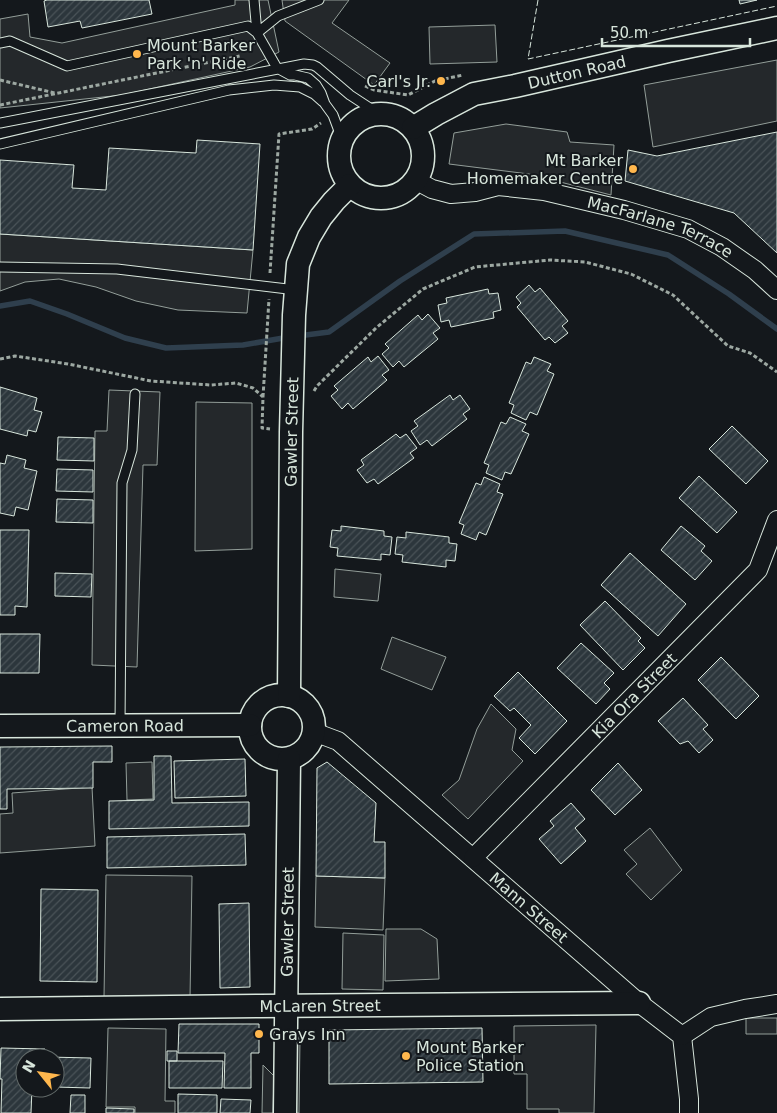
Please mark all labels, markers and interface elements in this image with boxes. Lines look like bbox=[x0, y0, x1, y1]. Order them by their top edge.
scale bar bbox=[602, 15, 750, 47]
text: 50 m bbox=[610, 24, 648, 42]
place label: Mount Barker Park 'n' Ride bbox=[147, 36, 255, 73]
marker: Mount Barker Park 'n' Ride bbox=[131, 48, 143, 60]
street label: Dutton Road bbox=[526, 51, 628, 92]
place label: Carl's Jr. bbox=[366, 72, 431, 91]
marker: Carl's Jr. bbox=[435, 75, 447, 87]
place label: Mt Barker Homemaker Centre bbox=[467, 151, 623, 188]
marker: Mt Barker Homemaker Centre bbox=[627, 163, 639, 175]
street label: MacFarlane Terrace bbox=[586, 192, 737, 261]
street label: Gawler Street bbox=[281, 377, 302, 487]
street label: Kia Ora Street bbox=[588, 649, 680, 742]
street label: Cameron Road bbox=[66, 716, 184, 735]
street label: Gawler Street bbox=[277, 867, 297, 977]
street label: Mann Street bbox=[486, 868, 572, 947]
street label: McLaren Street bbox=[259, 996, 381, 1016]
place label: Grays Inn bbox=[269, 1025, 346, 1044]
marker: Grays Inn bbox=[253, 1028, 265, 1040]
place label: Mount Barker Police Station bbox=[416, 1038, 524, 1075]
north arrow bbox=[15, 1048, 65, 1098]
marker: Mount Barker Police Station bbox=[400, 1050, 412, 1062]
text: N bbox=[19, 1057, 39, 1076]

